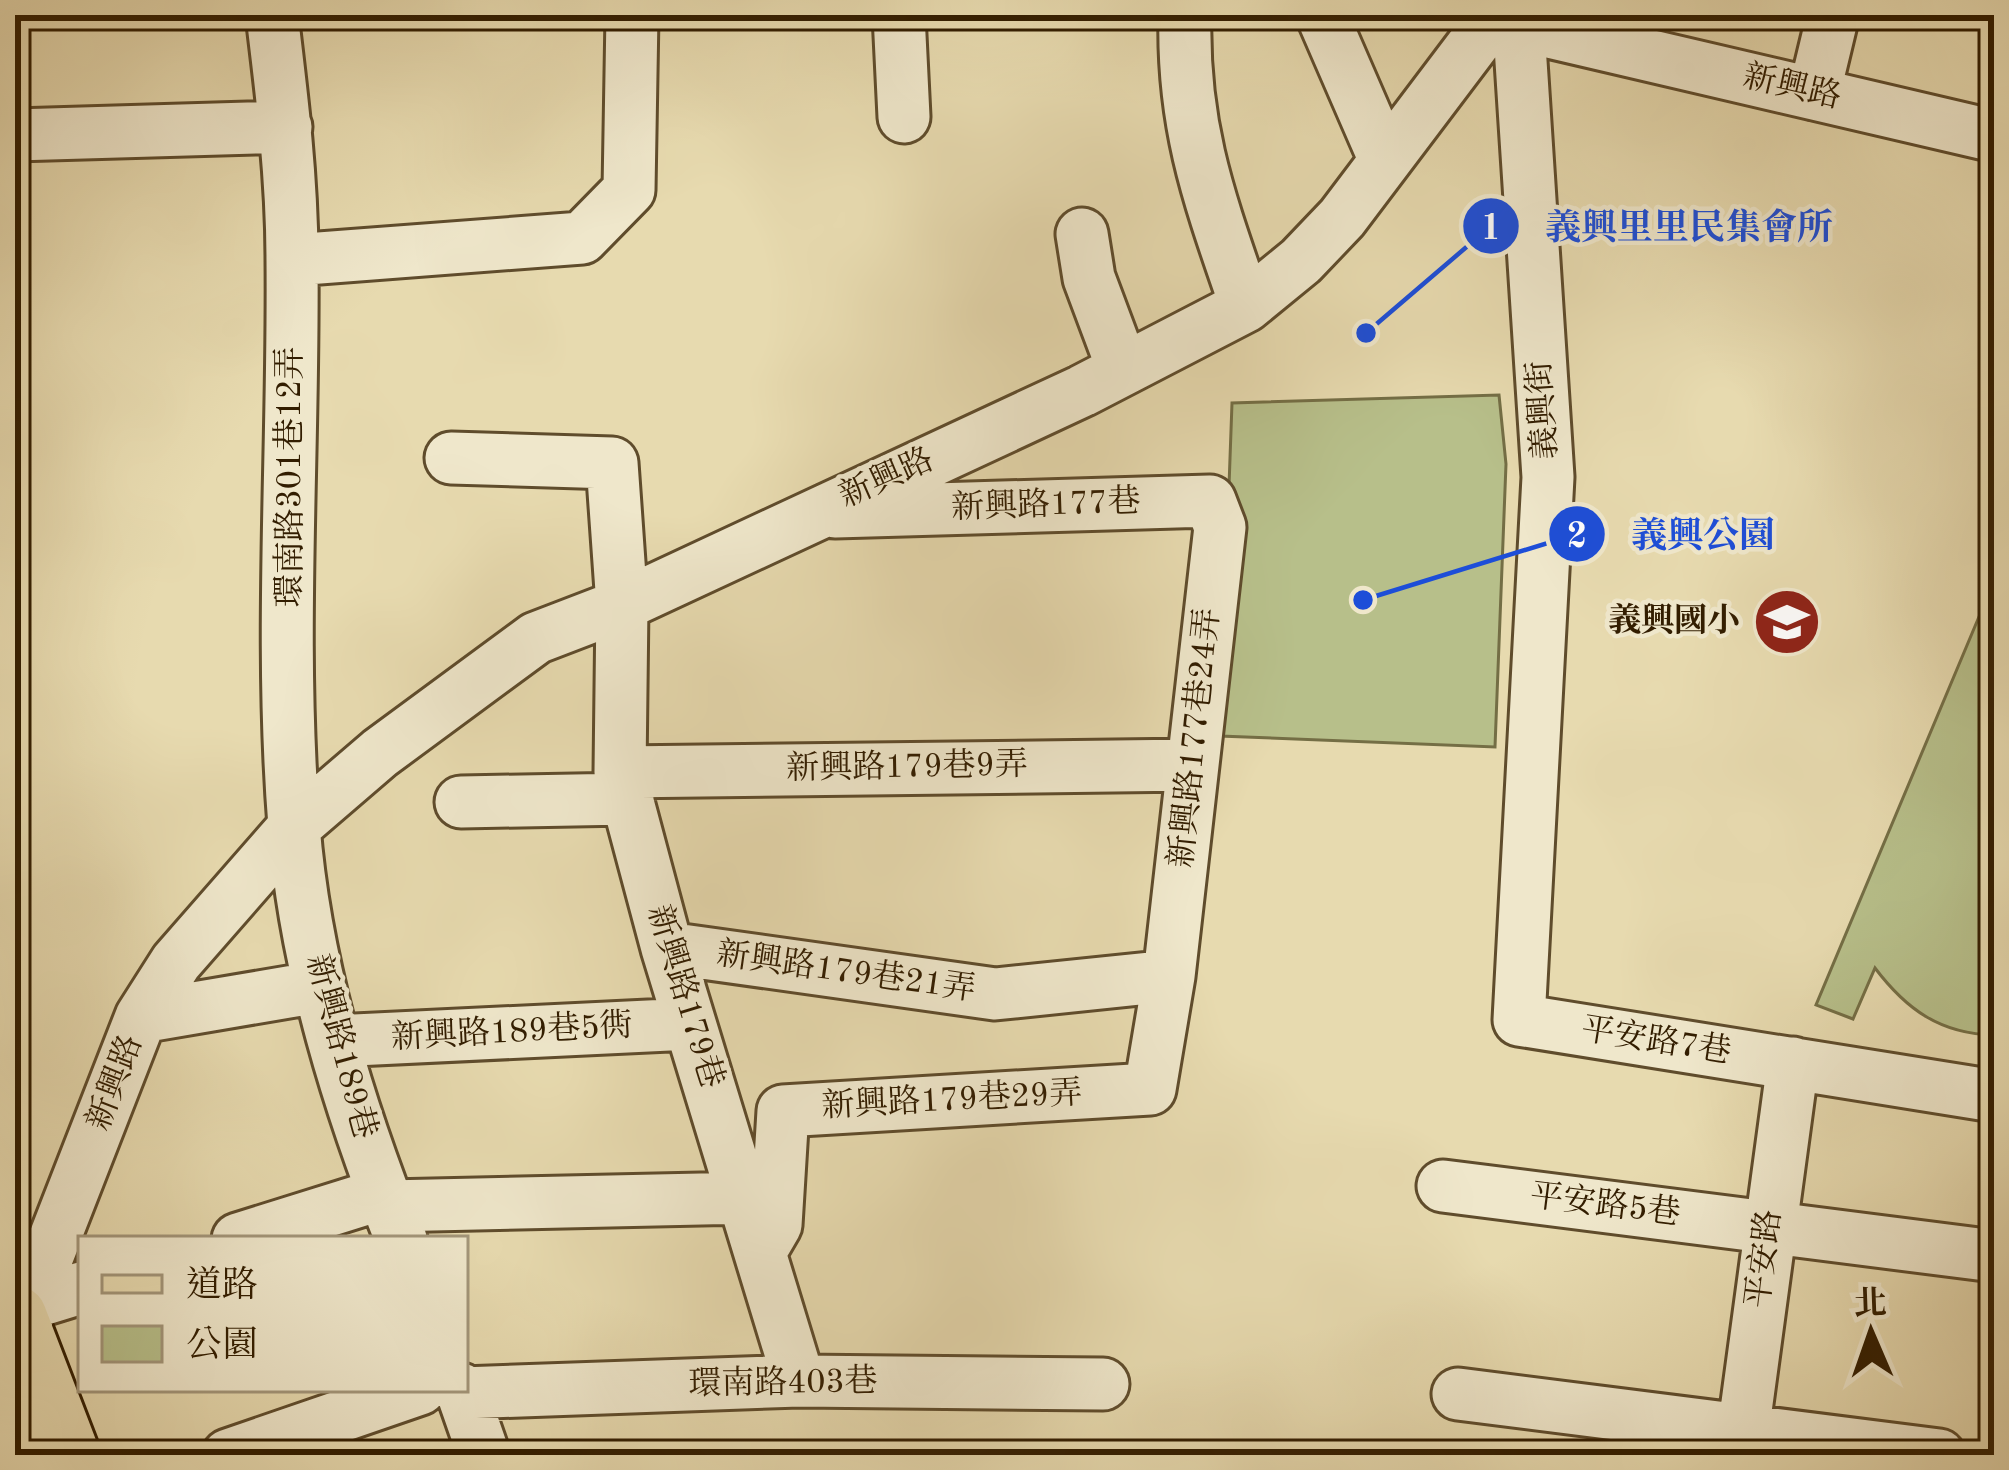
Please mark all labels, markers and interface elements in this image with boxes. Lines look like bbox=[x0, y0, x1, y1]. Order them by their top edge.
street label: 新興路 bbox=[1740, 58, 1845, 115]
callout: 義興里里民集會所 bbox=[1461, 190, 1857, 262]
text: 義興里里民集會所 bbox=[1545, 208, 1833, 248]
text: 1 bbox=[1481, 212, 1501, 248]
street label: 環南路301巷12弄 bbox=[272, 347, 308, 607]
street label: 義興街 bbox=[1521, 359, 1564, 461]
street label: 新興路 bbox=[834, 441, 939, 514]
street label: 新興路177巷 bbox=[951, 483, 1141, 526]
callout: 義興公園 bbox=[1547, 498, 1799, 570]
text: 義興公園 bbox=[1631, 516, 1775, 556]
text: 2 bbox=[1567, 520, 1587, 556]
school or university icon: 義興國小 bbox=[1752, 587, 1822, 657]
place label: 義興國小 bbox=[1608, 602, 1740, 639]
street label: 新興路177巷24弄 bbox=[1163, 606, 1226, 869]
street label: 新興路179巷9弄 bbox=[786, 746, 1028, 787]
street label: 新興路179巷 bbox=[641, 901, 730, 1092]
street label: 新興路179巷21弄 bbox=[715, 936, 978, 1007]
street label: 新興路189巷 bbox=[300, 950, 383, 1143]
street label: 新興路189巷5衖 bbox=[390, 1007, 633, 1056]
street label: 平安路7巷 bbox=[1579, 1011, 1734, 1070]
street label: 新興路 bbox=[80, 1030, 149, 1135]
street label: 新興路179巷29弄 bbox=[821, 1075, 1083, 1124]
street label: 平安路5巷 bbox=[1528, 1177, 1682, 1232]
street label: 平安路 bbox=[1740, 1207, 1787, 1310]
legend bbox=[78, 1236, 468, 1392]
text: 道路 bbox=[186, 1265, 258, 1305]
north arrow bbox=[1811, 1272, 1931, 1392]
text: 北 bbox=[1853, 1285, 1887, 1323]
text: 公園 bbox=[186, 1325, 258, 1365]
street label: 環南路403巷 bbox=[688, 1363, 878, 1402]

